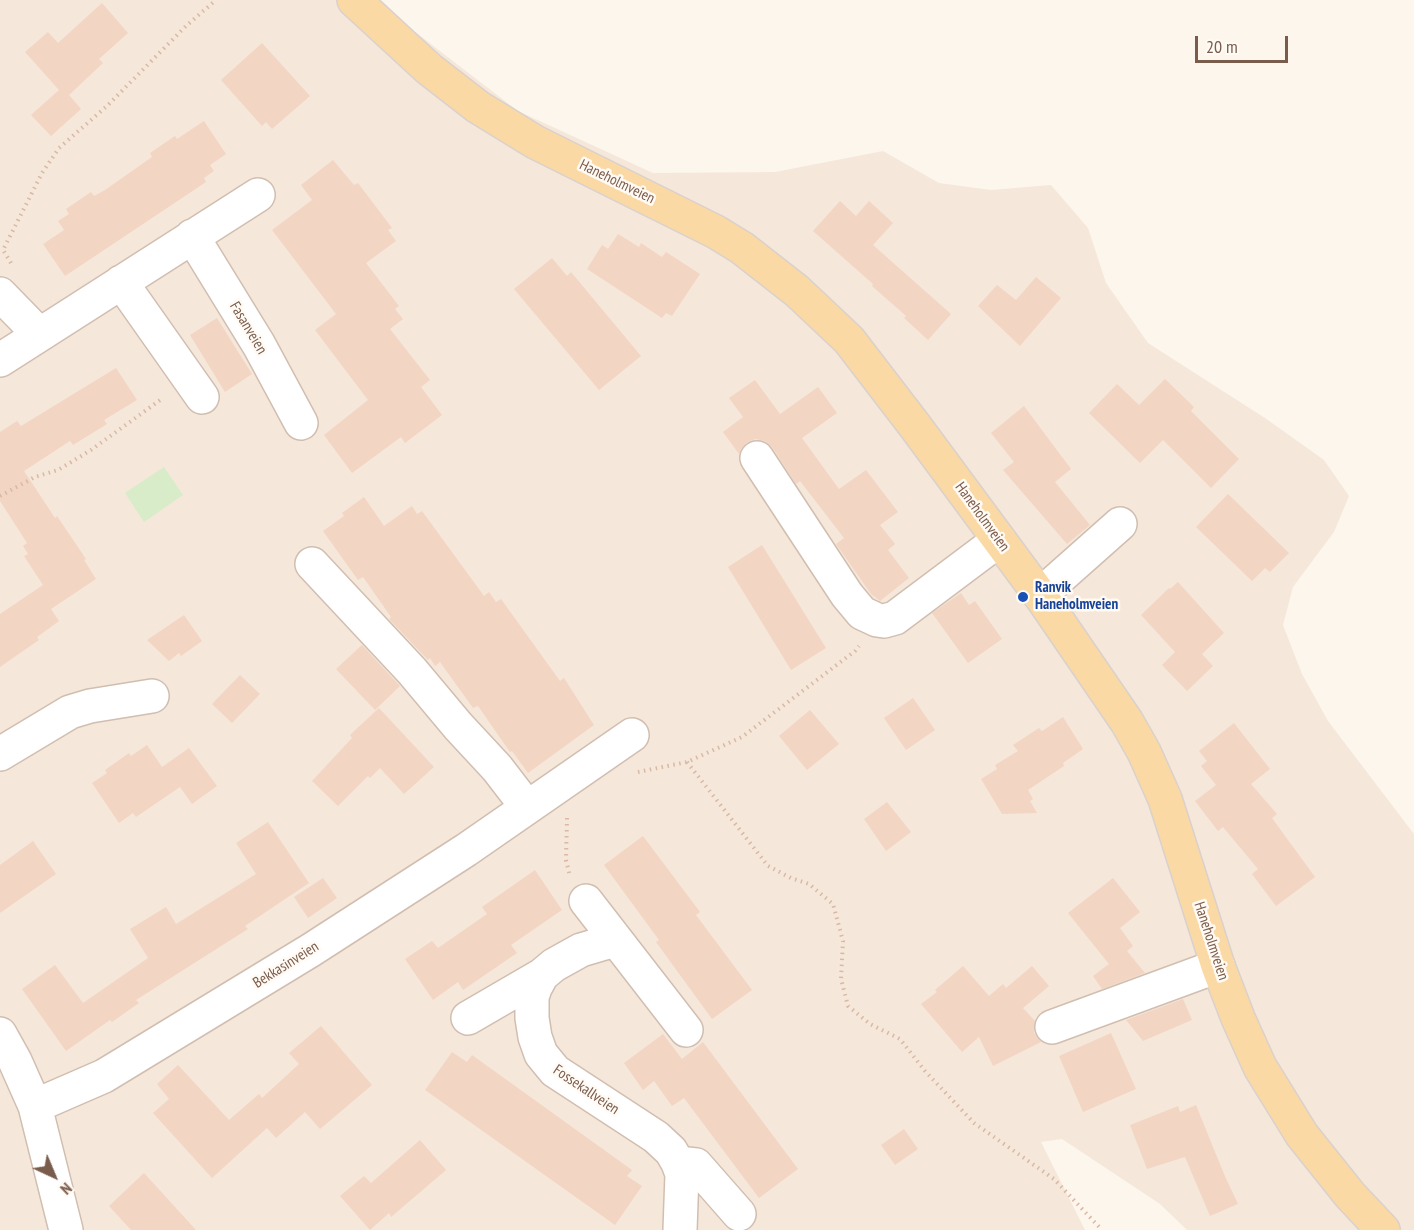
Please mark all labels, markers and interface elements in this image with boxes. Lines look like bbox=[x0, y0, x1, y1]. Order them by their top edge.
scale bar bbox=[1198, 24, 1291, 62]
text: 20 m bbox=[1206, 35, 1238, 58]
street label: Haneholmveien bbox=[577, 156, 657, 208]
street label: Fasanveien bbox=[225, 299, 271, 357]
street label: Haneholmveien bbox=[951, 479, 1013, 555]
place label: Ranvik Haneholmveien bbox=[1035, 579, 1118, 614]
marker: Ranvik Haneholmveien bbox=[1016, 590, 1030, 604]
street label: Haneholmveien bbox=[1190, 900, 1232, 982]
street label: Bekkasinveien bbox=[250, 938, 322, 992]
street label: Fossekallveien bbox=[550, 1061, 622, 1119]
north arrow bbox=[24, 1146, 84, 1206]
text: N bbox=[56, 1179, 77, 1199]

